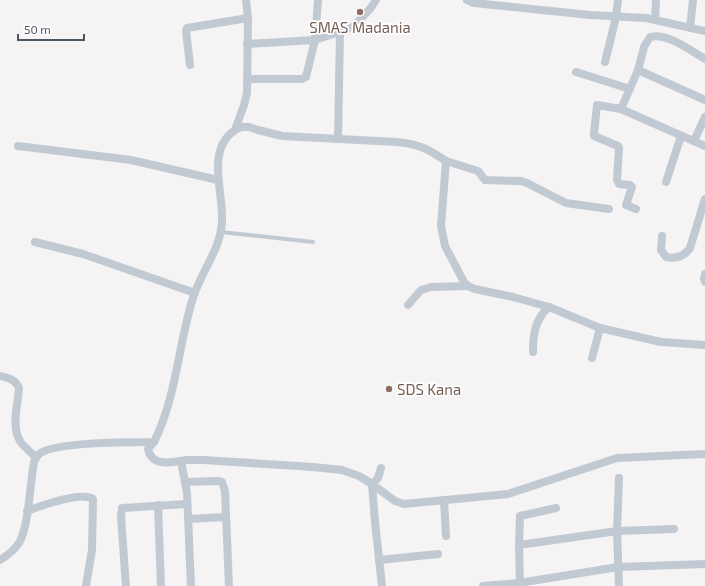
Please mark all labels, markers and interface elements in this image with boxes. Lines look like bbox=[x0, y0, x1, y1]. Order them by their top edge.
marker: SMAS Madania bbox=[355, 7, 365, 17]
scale bar bbox=[18, 16, 84, 42]
place label: SMAS Madania bbox=[309, 18, 411, 36]
text: 50 m bbox=[24, 22, 51, 36]
place label: SDS Kana bbox=[397, 380, 461, 398]
marker: SDS Kana bbox=[384, 384, 394, 394]

